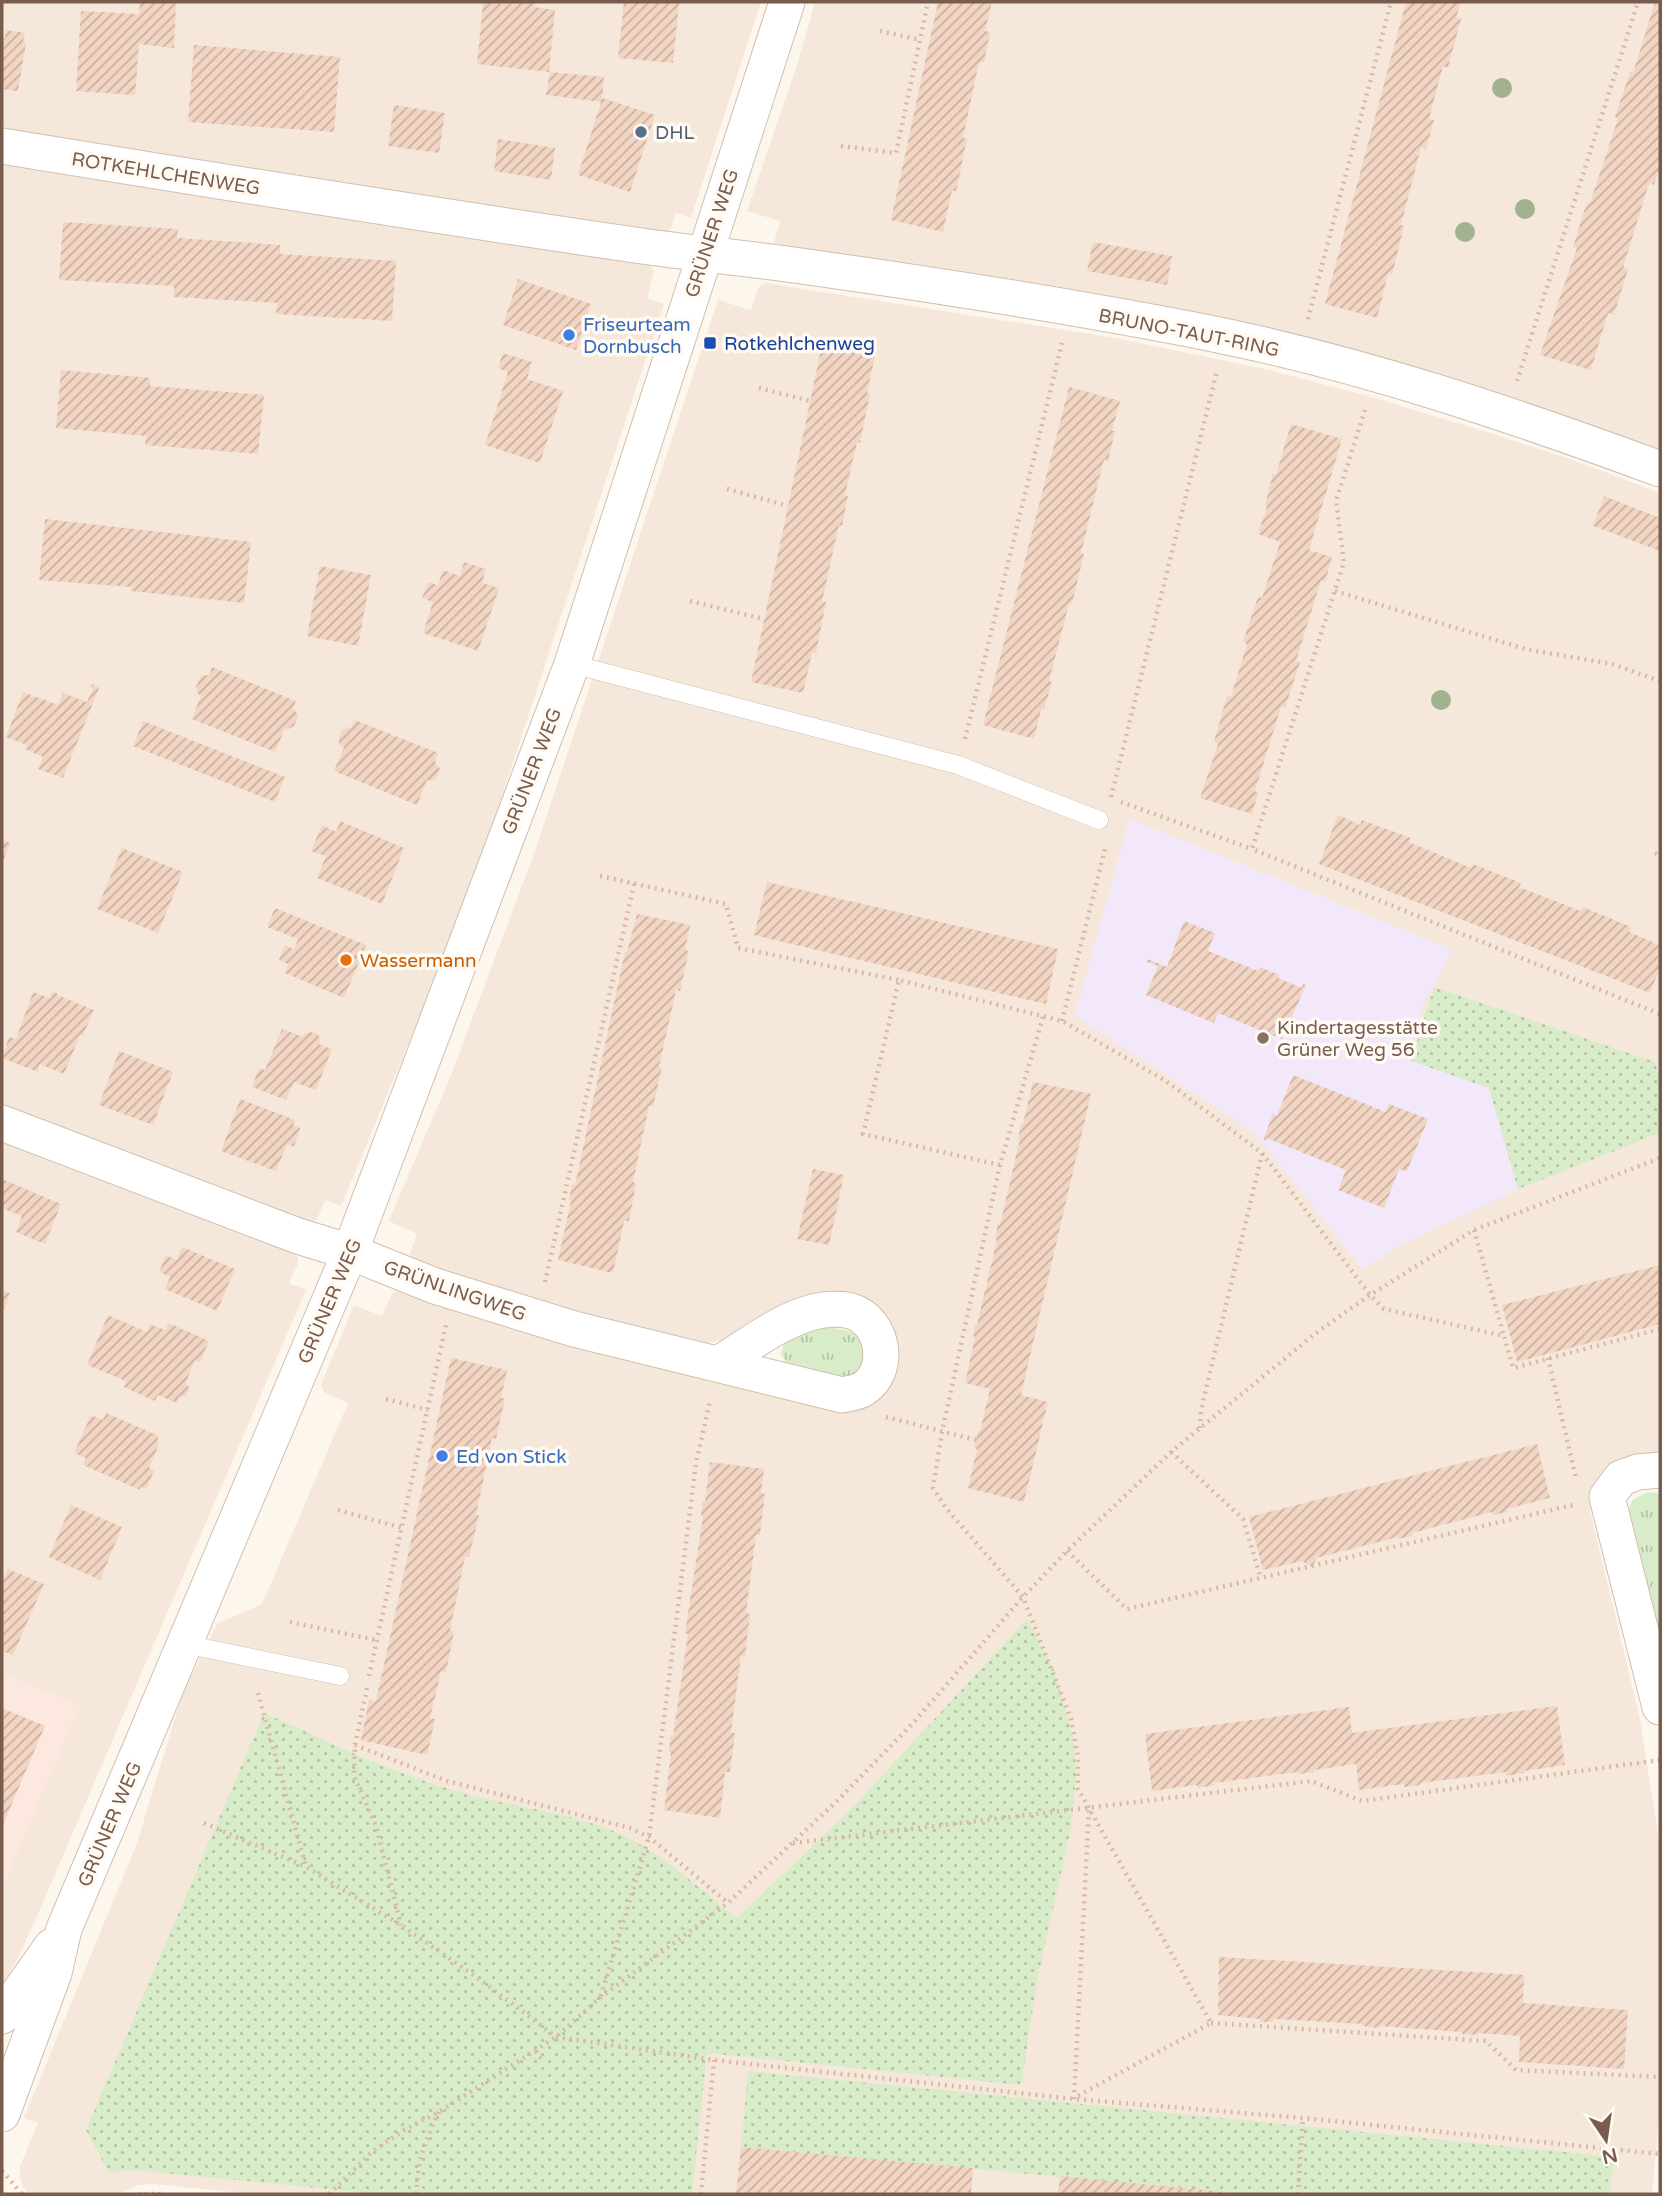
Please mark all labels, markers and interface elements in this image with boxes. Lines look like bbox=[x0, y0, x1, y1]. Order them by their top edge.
place label: DHL bbox=[655, 122, 695, 144]
marker: DHL bbox=[633, 124, 649, 140]
street label: ROTKEHLCHENWEG bbox=[70, 148, 262, 200]
street label: GRÜNER WEG bbox=[681, 166, 743, 300]
street label: BRUNO-TAUT-RING bbox=[1097, 305, 1281, 361]
place label: Friseurteam Dornbusch bbox=[583, 314, 691, 358]
marker: Friseurteam Dornbusch bbox=[561, 327, 577, 343]
place label: Rotkehlchenweg bbox=[724, 333, 875, 355]
marker: Rotkehlchenweg bbox=[702, 335, 718, 351]
street label: GRÜNER WEG bbox=[498, 705, 566, 838]
place label: Wassermann bbox=[360, 950, 477, 972]
marker: Wassermann bbox=[338, 952, 354, 968]
place label: Kindertagesstätte Grüner Weg 56 bbox=[1277, 1017, 1438, 1061]
marker: Kindertagesstätte Grüner Weg 56 bbox=[1255, 1030, 1271, 1046]
street label: GRÜNER WEG bbox=[294, 1236, 366, 1367]
street label: GRÜNLINGWEG bbox=[381, 1256, 529, 1326]
place label: Ed von Stick bbox=[456, 1446, 567, 1468]
marker: Ed von Stick bbox=[434, 1448, 450, 1464]
street label: GRÜNER WEG bbox=[74, 1759, 146, 1890]
north arrow bbox=[1571, 2105, 1641, 2175]
text: N bbox=[1600, 2143, 1620, 2168]

